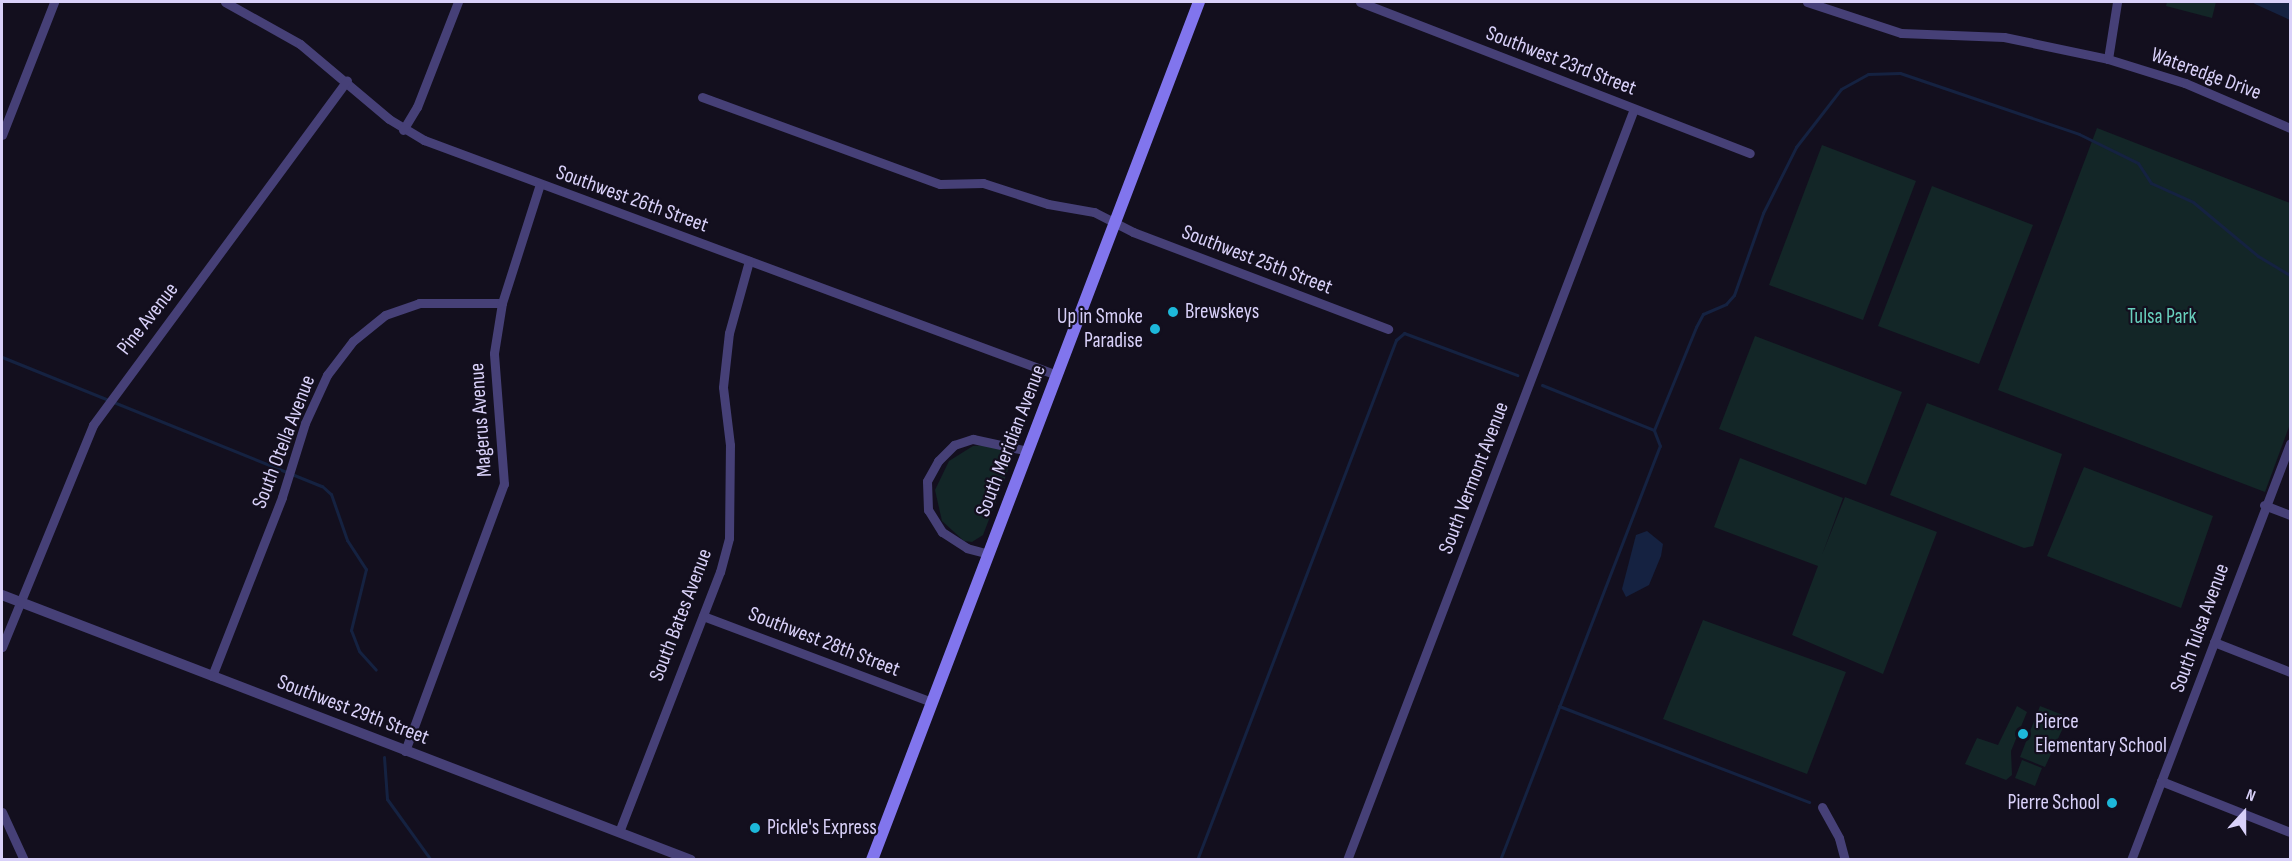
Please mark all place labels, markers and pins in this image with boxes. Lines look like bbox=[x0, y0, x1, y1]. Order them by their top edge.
place label: Brewskeys bbox=[1185, 299, 1259, 325]
place label: Up in Smoke Paradise bbox=[1057, 304, 1143, 354]
marker: Brewskeys bbox=[1166, 305, 1180, 319]
marker: Up in Smoke Paradise bbox=[1148, 322, 1162, 336]
place label: Pierce Elementary School bbox=[2035, 709, 2167, 759]
marker: Pierce Elementary School bbox=[2016, 727, 2030, 741]
place label: Pierre School bbox=[2008, 790, 2100, 816]
marker: Pierre School bbox=[2105, 796, 2119, 810]
place label: Pickle's Express bbox=[767, 815, 877, 841]
marker: Pickle's Express bbox=[748, 821, 762, 835]

